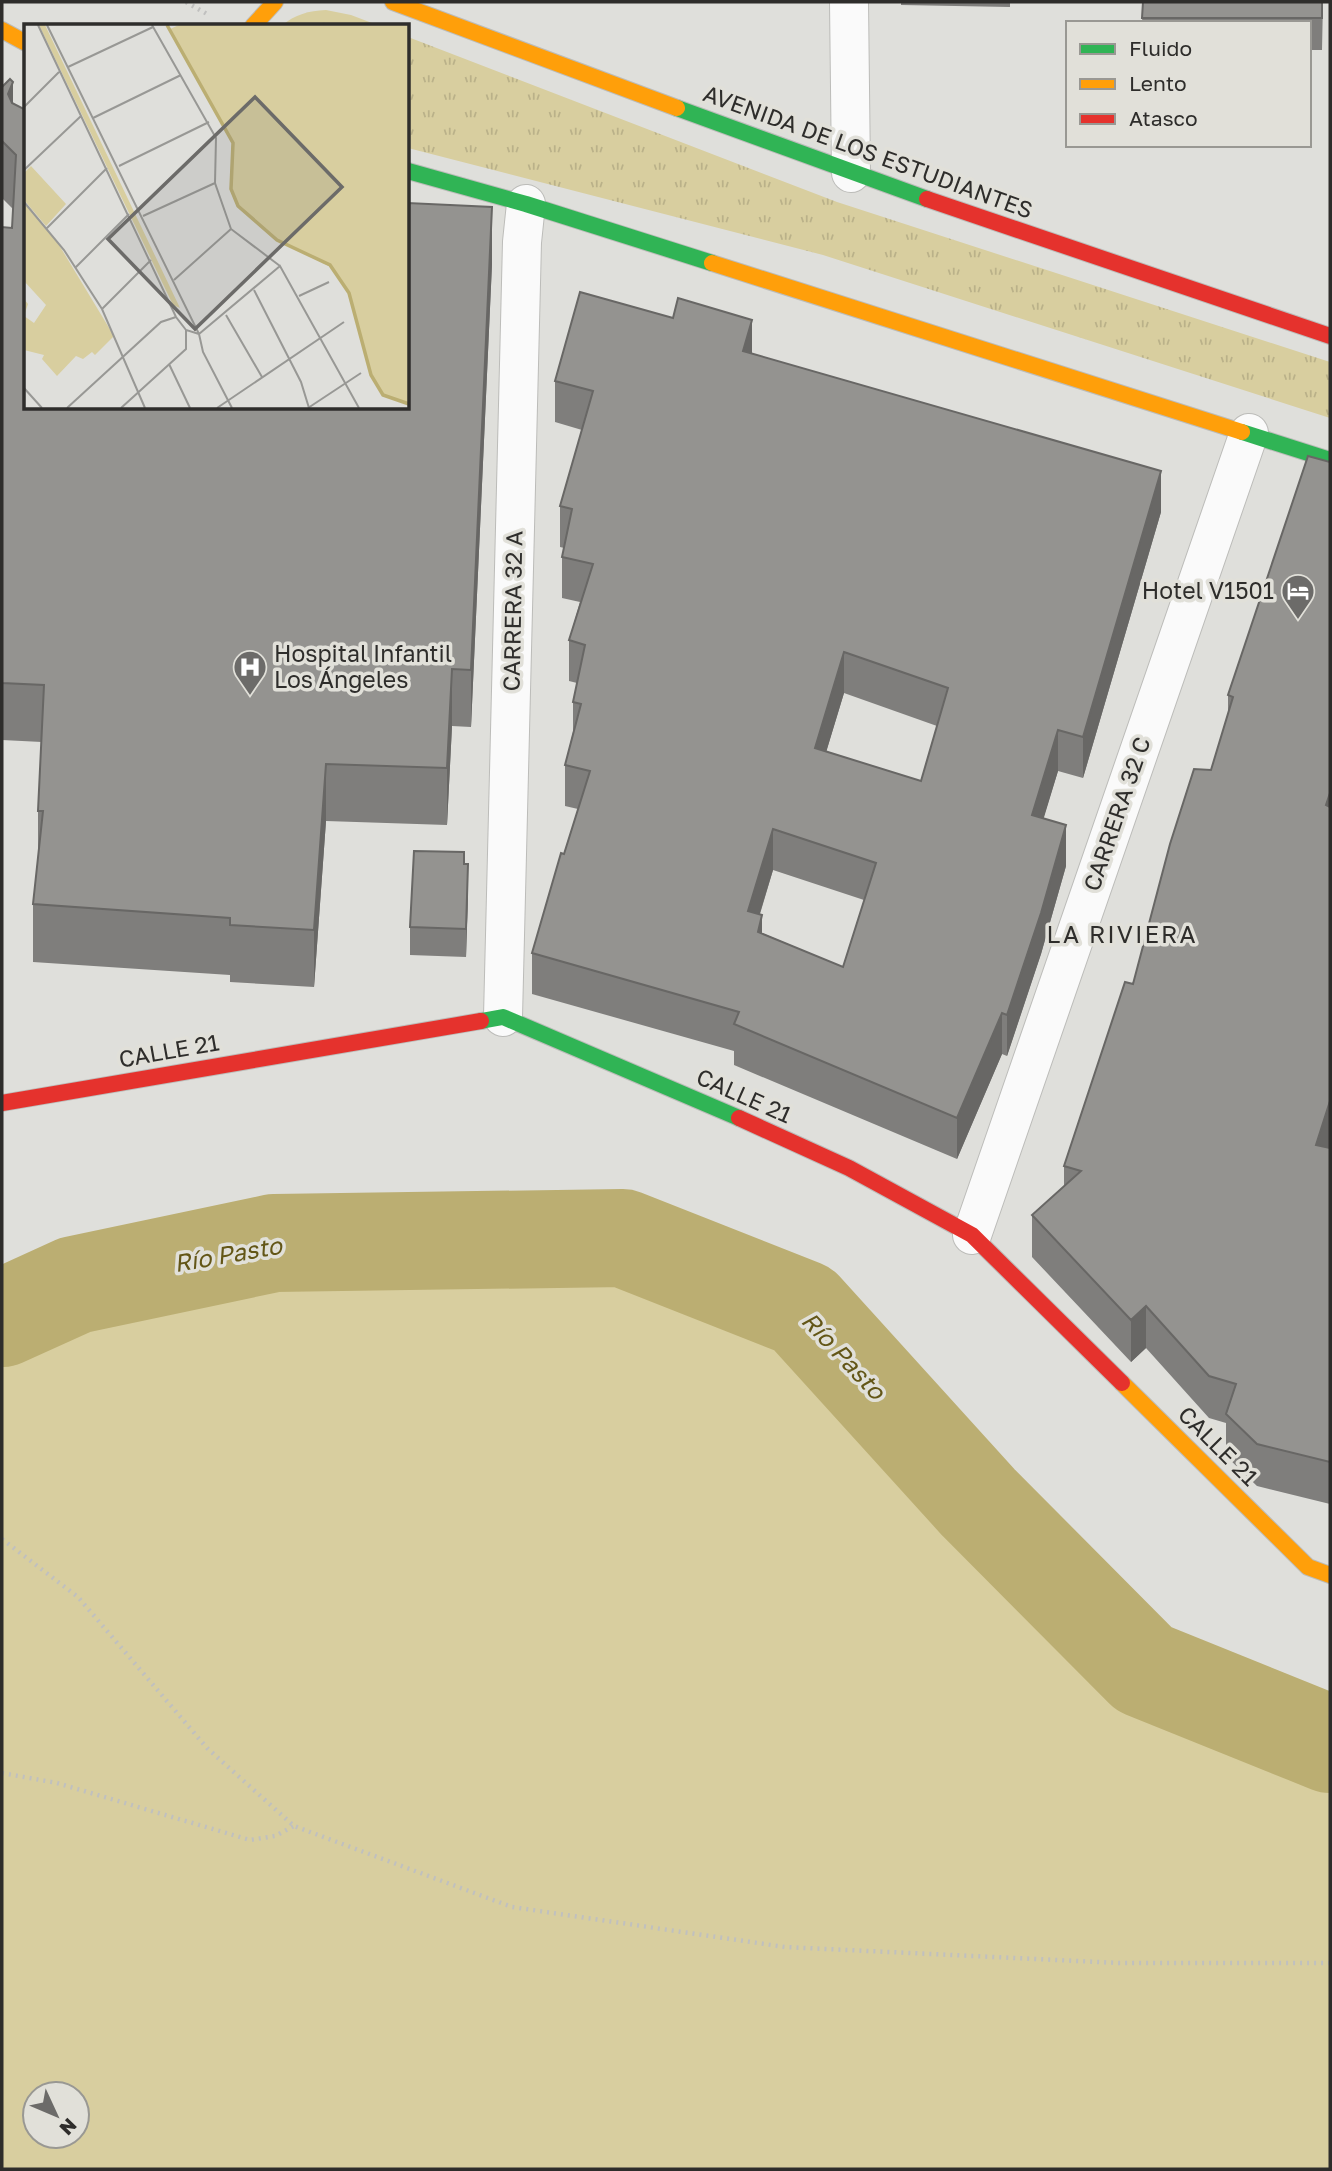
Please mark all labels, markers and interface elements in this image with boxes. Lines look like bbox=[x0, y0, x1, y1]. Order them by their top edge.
legend bbox=[1066, 21, 1311, 147]
inset map bbox=[24, 24, 410, 410]
text: Fluido bbox=[1129, 35, 1192, 61]
text: Lento bbox=[1129, 70, 1187, 96]
street label: AVENIDA DE LOS ESTUDIANTES bbox=[700, 78, 1037, 224]
text: Atasco bbox=[1129, 105, 1198, 131]
street label: CARRERA 32 A bbox=[497, 530, 527, 692]
hotel icon: Hotel V1501 bbox=[1279, 572, 1317, 621]
place label: Hotel V1501 bbox=[1142, 576, 1274, 604]
place label: Hospital Infantil Los Ángeles bbox=[274, 639, 452, 693]
hospital icon: Hospital Infantil Los Ángeles bbox=[231, 648, 269, 697]
street label: CARRERA 32 C bbox=[1077, 733, 1155, 894]
district label: LA RIVIERA bbox=[1047, 919, 1198, 948]
street label: CALLE 21 bbox=[117, 1027, 221, 1073]
street label: CALLE 21 bbox=[693, 1062, 796, 1128]
water label: Río Pasto bbox=[172, 1230, 285, 1277]
water label: Río Pasto bbox=[796, 1305, 893, 1406]
street label: CALLE 21 bbox=[1173, 1400, 1264, 1491]
north arrow bbox=[21, 2080, 91, 2150]
text: N bbox=[55, 2114, 82, 2140]

